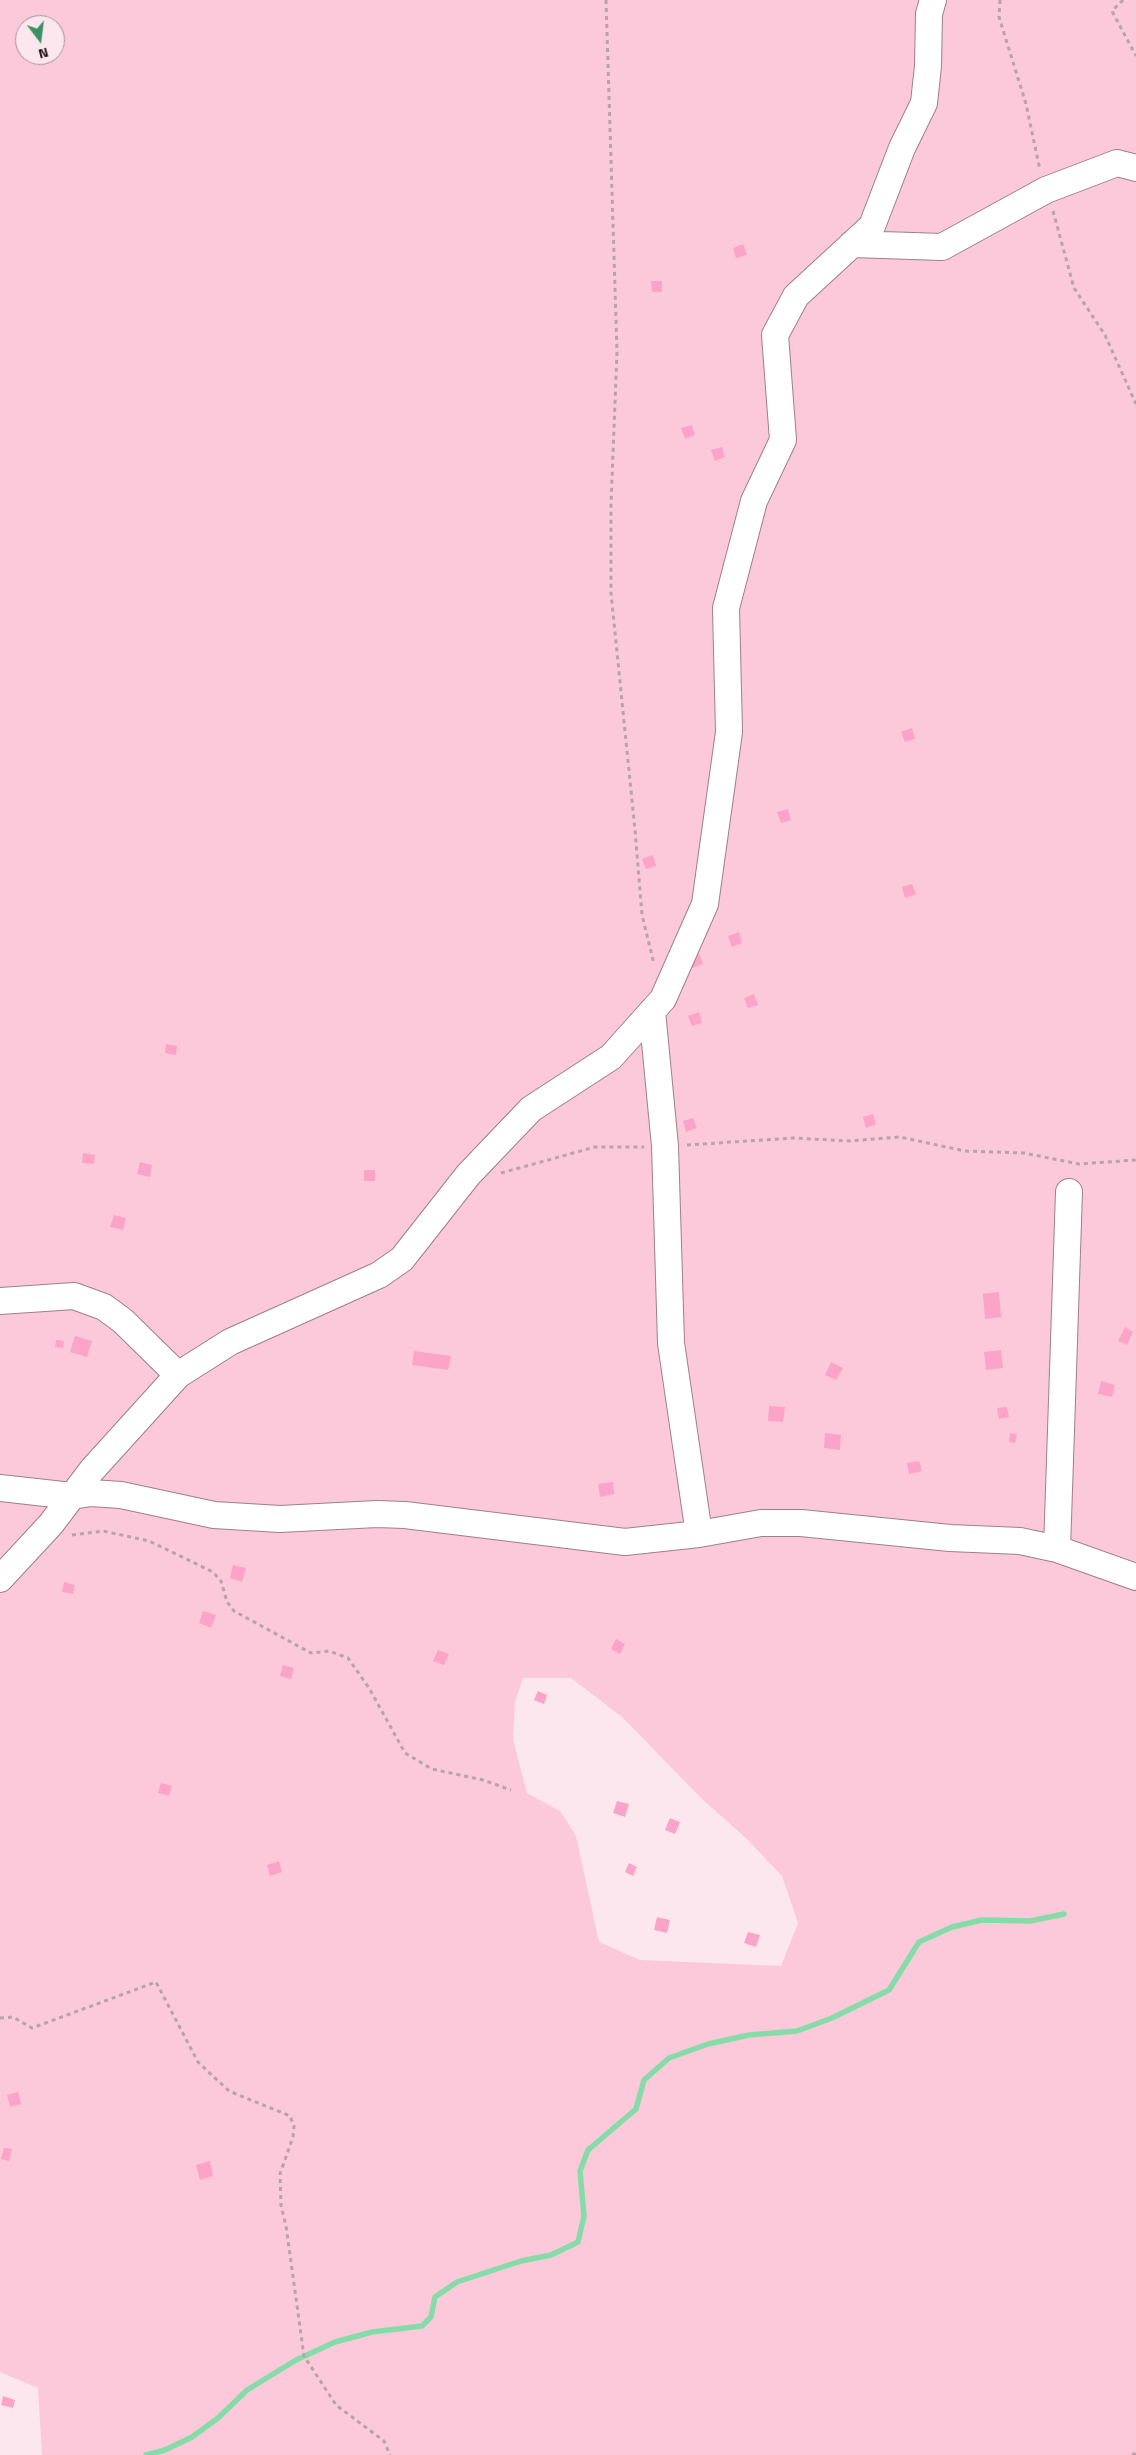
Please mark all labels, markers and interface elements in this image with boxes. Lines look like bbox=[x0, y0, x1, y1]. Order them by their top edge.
north arrow bbox=[15, 15, 65, 65]
text: N bbox=[36, 43, 51, 65]

